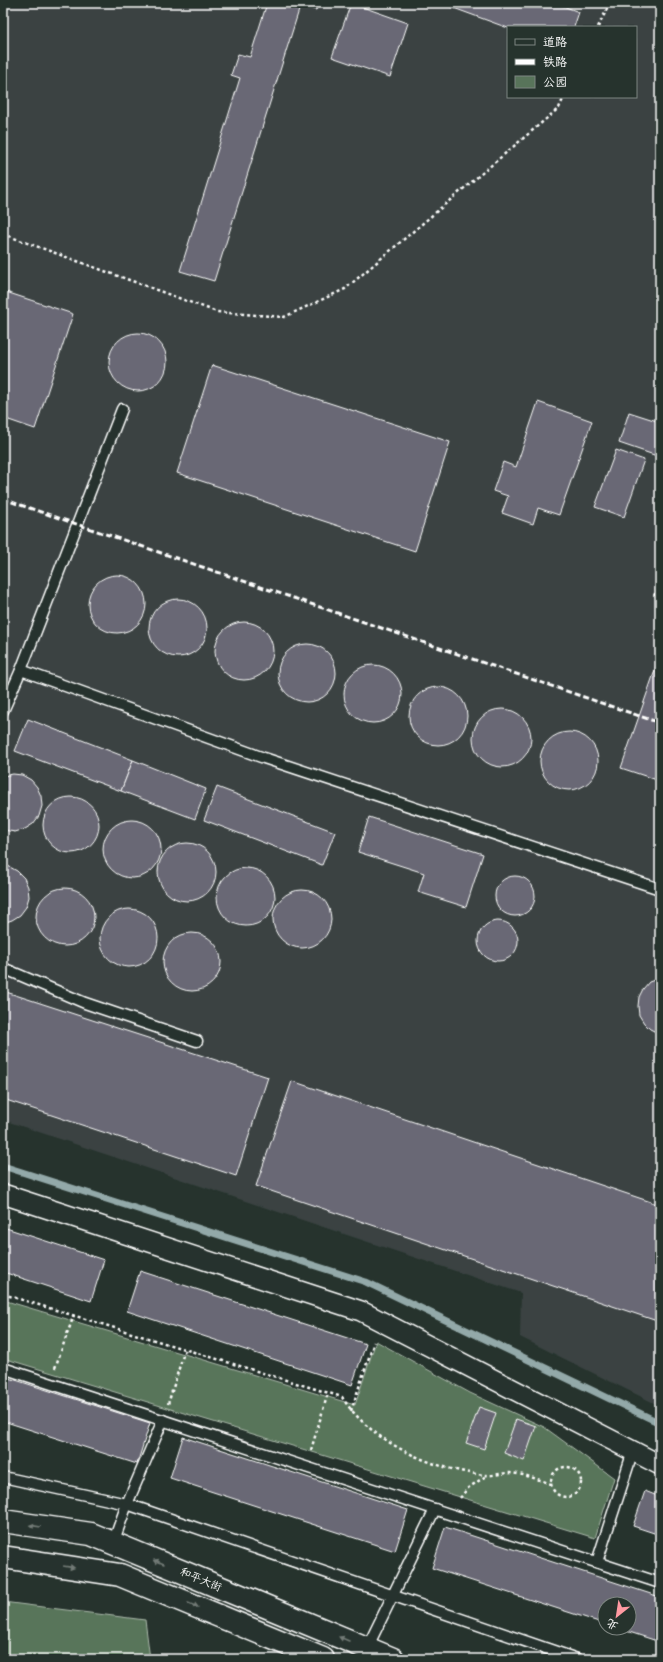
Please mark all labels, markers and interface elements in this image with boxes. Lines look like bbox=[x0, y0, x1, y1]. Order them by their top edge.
legend bbox=[507, 26, 637, 98]
text: 道路 bbox=[543, 33, 567, 49]
text: 铁路 bbox=[543, 53, 567, 69]
text: 公园 bbox=[543, 73, 567, 89]
one-way arrow bbox=[29, 1522, 41, 1528]
one-way arrow bbox=[154, 1559, 165, 1565]
street label: 和平大街 bbox=[178, 1563, 225, 1594]
one-way arrow bbox=[63, 1564, 75, 1570]
north arrow bbox=[597, 1596, 637, 1636]
one-way arrow bbox=[187, 1602, 199, 1608]
text: 北 bbox=[603, 1616, 620, 1634]
one-way arrow bbox=[337, 1635, 349, 1641]

